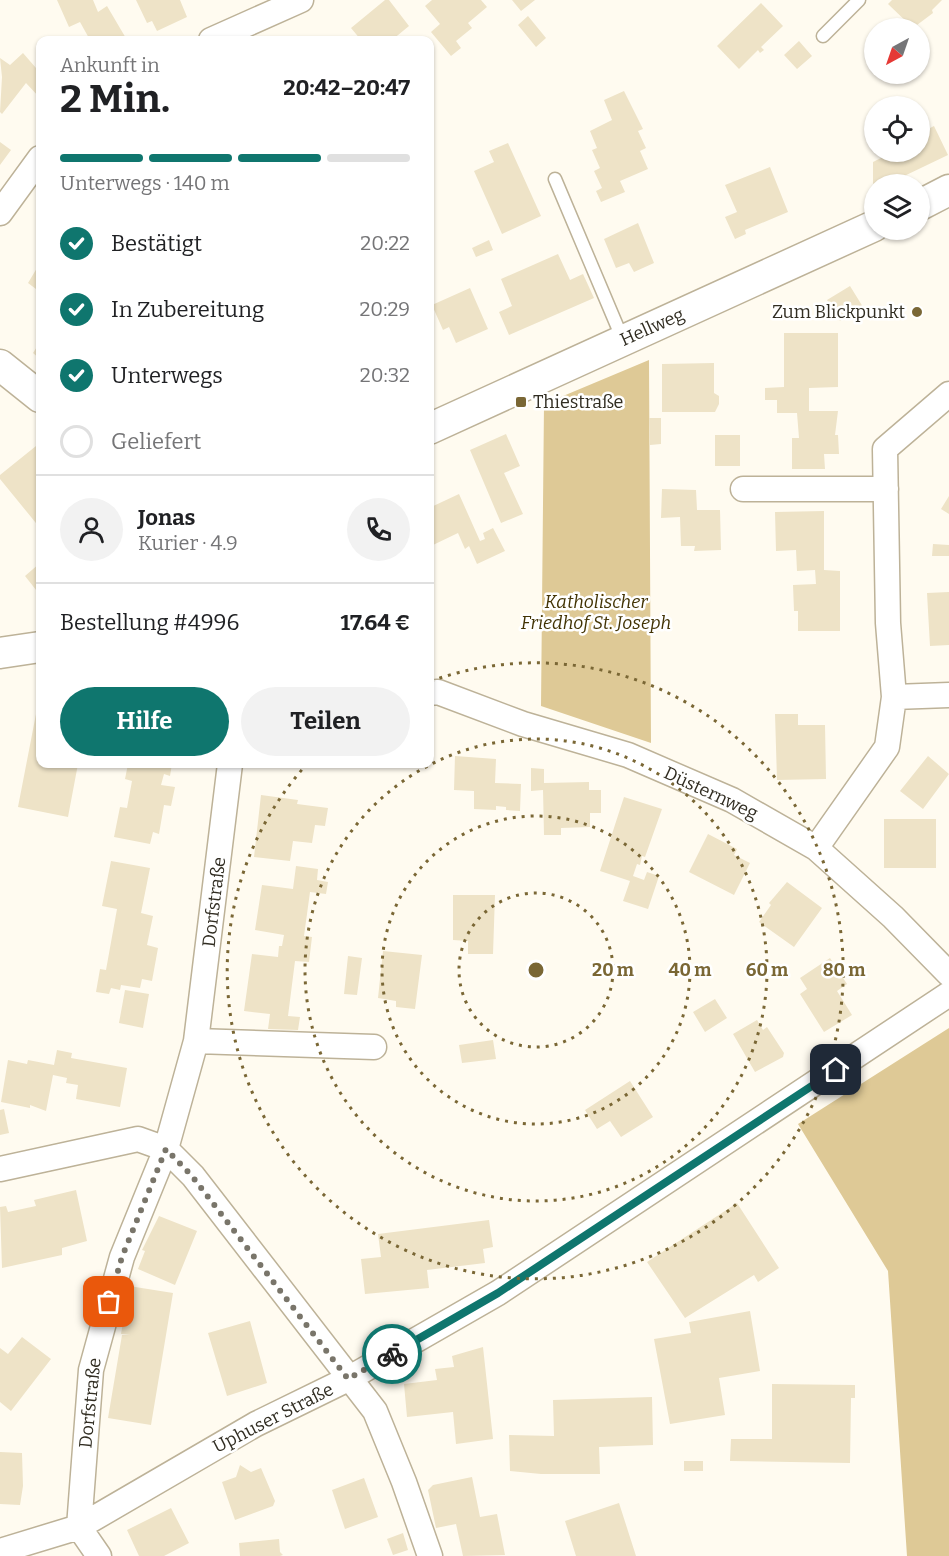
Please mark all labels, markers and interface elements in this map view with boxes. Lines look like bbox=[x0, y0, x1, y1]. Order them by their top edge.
north arrow bbox=[864, 18, 930, 84]
map controls bbox=[864, 18, 930, 240]
text: Ankunft in bbox=[60, 53, 160, 77]
text: 20:42–20:47 bbox=[283, 74, 410, 101]
text: 2 Min. bbox=[60, 76, 170, 122]
button: locate bbox=[864, 96, 930, 162]
text: Unterwegs · 140 m bbox=[60, 171, 230, 195]
button: layers bbox=[864, 174, 930, 240]
icon: check bbox=[60, 227, 93, 260]
text: Bestätigt bbox=[111, 230, 202, 257]
text: 20:22 bbox=[360, 231, 410, 255]
icon: check bbox=[60, 293, 93, 326]
text: In Zubereitung bbox=[111, 296, 264, 323]
text: 20:29 bbox=[359, 297, 410, 321]
place label: Zum Blickpunkt bbox=[772, 301, 905, 323]
street label: Hellweg bbox=[617, 303, 687, 351]
marker: Zum Blickpunkt bbox=[910, 305, 924, 319]
icon: check bbox=[60, 359, 93, 392]
text: Unterwegs bbox=[111, 362, 223, 389]
text: 20:32 bbox=[360, 363, 410, 387]
place label: Thiestraße bbox=[533, 391, 623, 413]
marker: Thiestraße bbox=[514, 395, 528, 409]
text: Geliefert bbox=[111, 428, 201, 455]
button: person bbox=[60, 498, 123, 561]
button: phone bbox=[347, 498, 410, 561]
text: Jonas bbox=[138, 504, 195, 531]
text: Kurier · 4.9 bbox=[138, 531, 238, 555]
park label: Katholischer Friedhof St. Joseph bbox=[521, 591, 671, 634]
text: Bestellung #4996 bbox=[60, 609, 239, 636]
text: 17.64 € bbox=[341, 609, 410, 636]
button: Hilfe bbox=[60, 687, 229, 756]
button: Teilen bbox=[241, 687, 410, 756]
street label: Düsternweg bbox=[660, 762, 762, 824]
street label: Dorfstraße bbox=[198, 856, 230, 948]
text: 20 m bbox=[592, 959, 634, 981]
text: 40 m bbox=[669, 959, 711, 981]
text: 60 m bbox=[746, 959, 788, 981]
text: 80 m bbox=[823, 959, 865, 981]
centre of rings bbox=[526, 960, 546, 980]
pin bbox=[810, 1044, 861, 1095]
icon: home bbox=[819, 1053, 852, 1086]
pin bbox=[83, 1276, 134, 1327]
icon: bag bbox=[92, 1285, 125, 1318]
courier bbox=[362, 1324, 422, 1384]
icon: bike bbox=[376, 1338, 409, 1371]
street label: Dorfstraße bbox=[74, 1357, 106, 1449]
street label: Uphuser Straße bbox=[209, 1378, 337, 1458]

